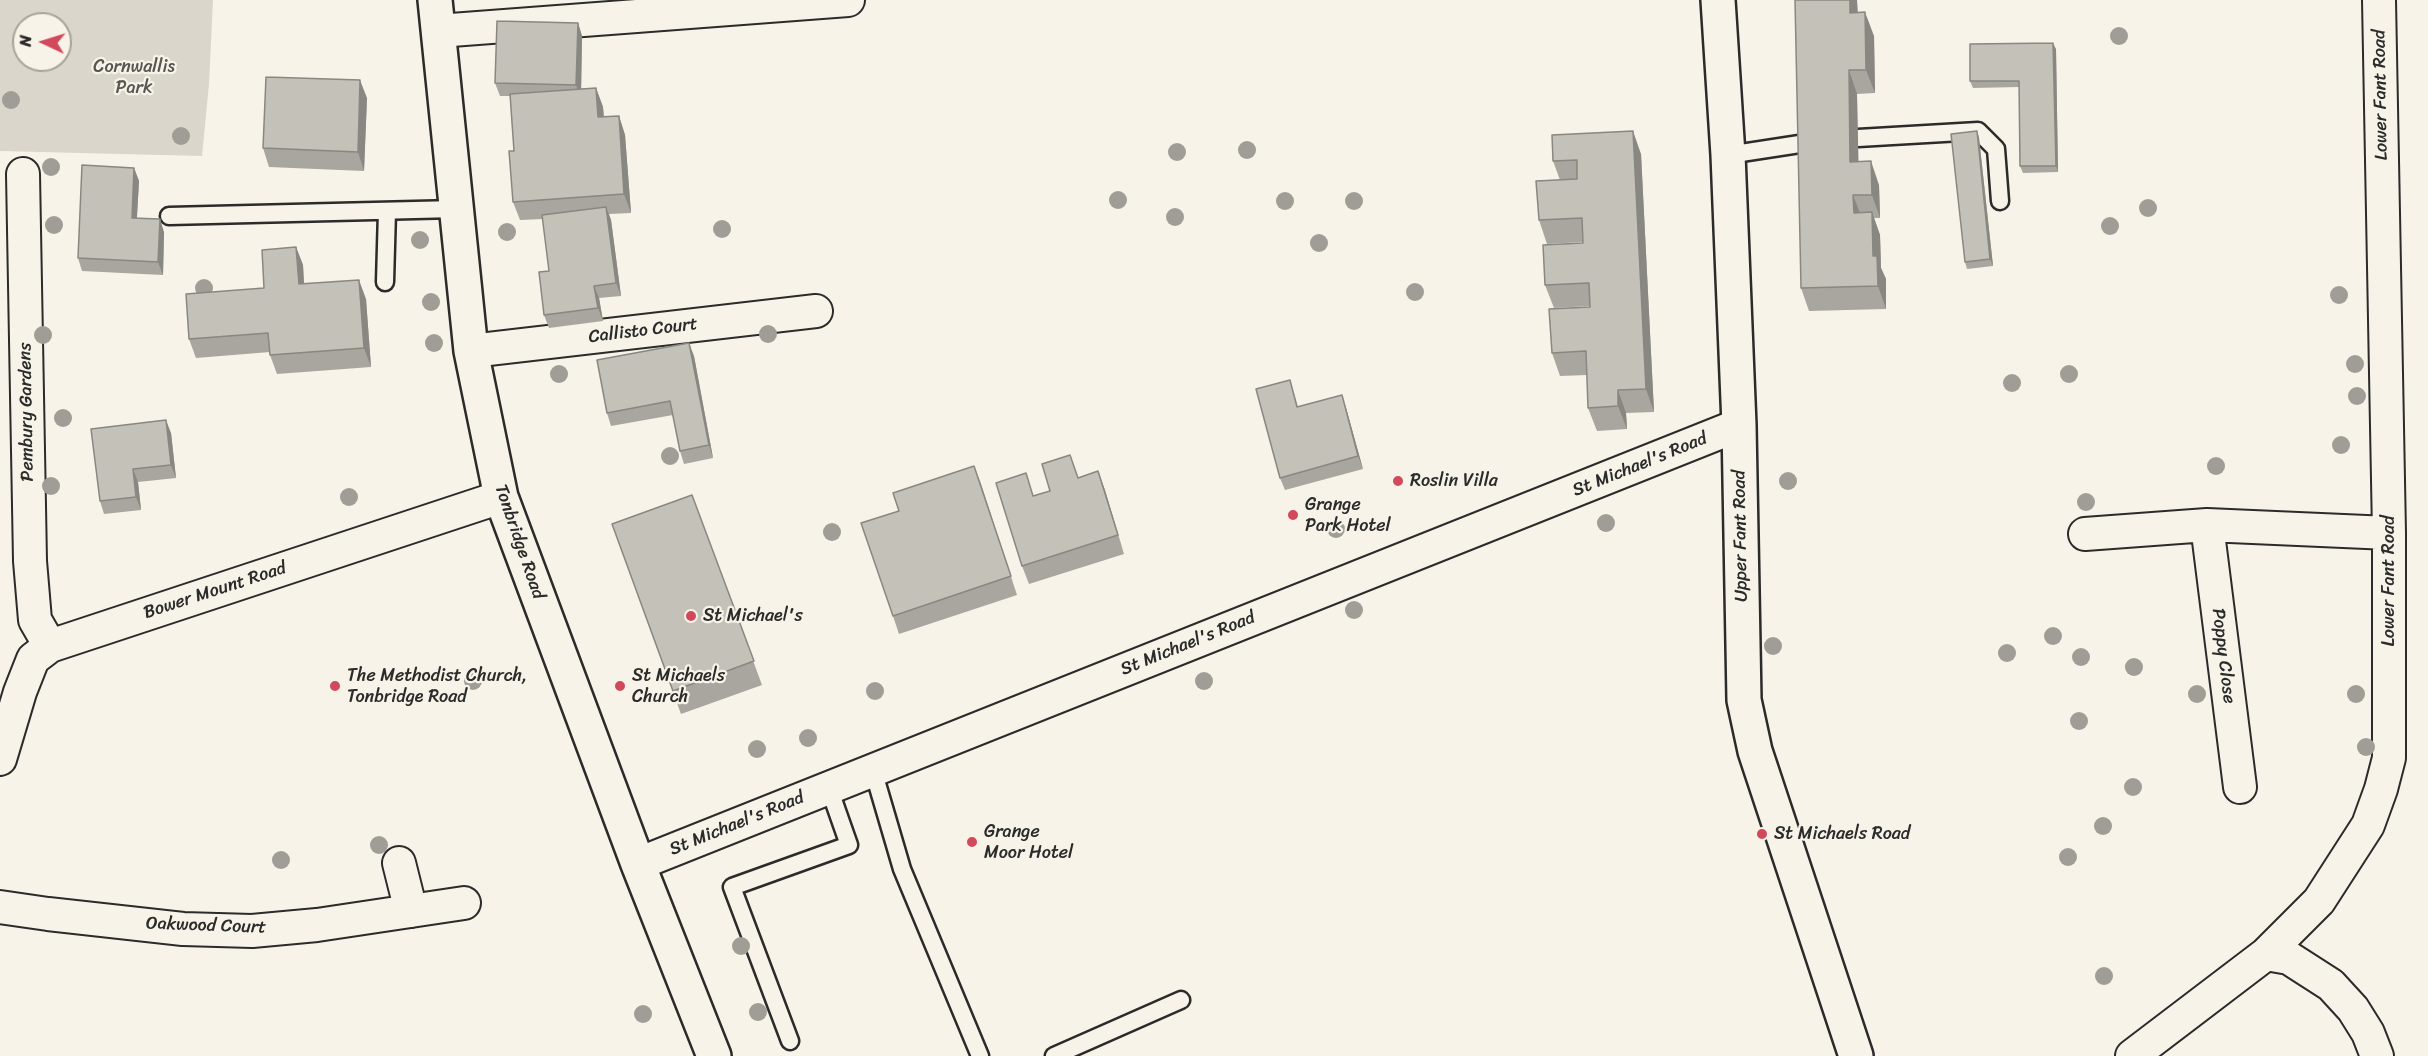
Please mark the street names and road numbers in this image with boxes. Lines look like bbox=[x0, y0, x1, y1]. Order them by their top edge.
street label: Lower Fant Road bbox=[2369, 29, 2393, 161]
street label: Callisto Court bbox=[587, 314, 699, 348]
street label: Pembury Gardens bbox=[15, 342, 39, 482]
street label: St Michael's Road bbox=[1570, 428, 1710, 502]
street label: Upper Fant Road bbox=[1729, 470, 1753, 602]
street label: Tonbridge Road bbox=[489, 482, 549, 602]
street label: Lower Fant Road bbox=[2378, 516, 2400, 646]
street label: Bower Mount Road bbox=[141, 558, 289, 624]
street label: St Michael's Road bbox=[1118, 607, 1258, 681]
street label: Poppy Close bbox=[2206, 607, 2240, 705]
street label: St Michael's Road bbox=[667, 787, 807, 861]
street label: Oakwood Court bbox=[146, 913, 266, 939]

